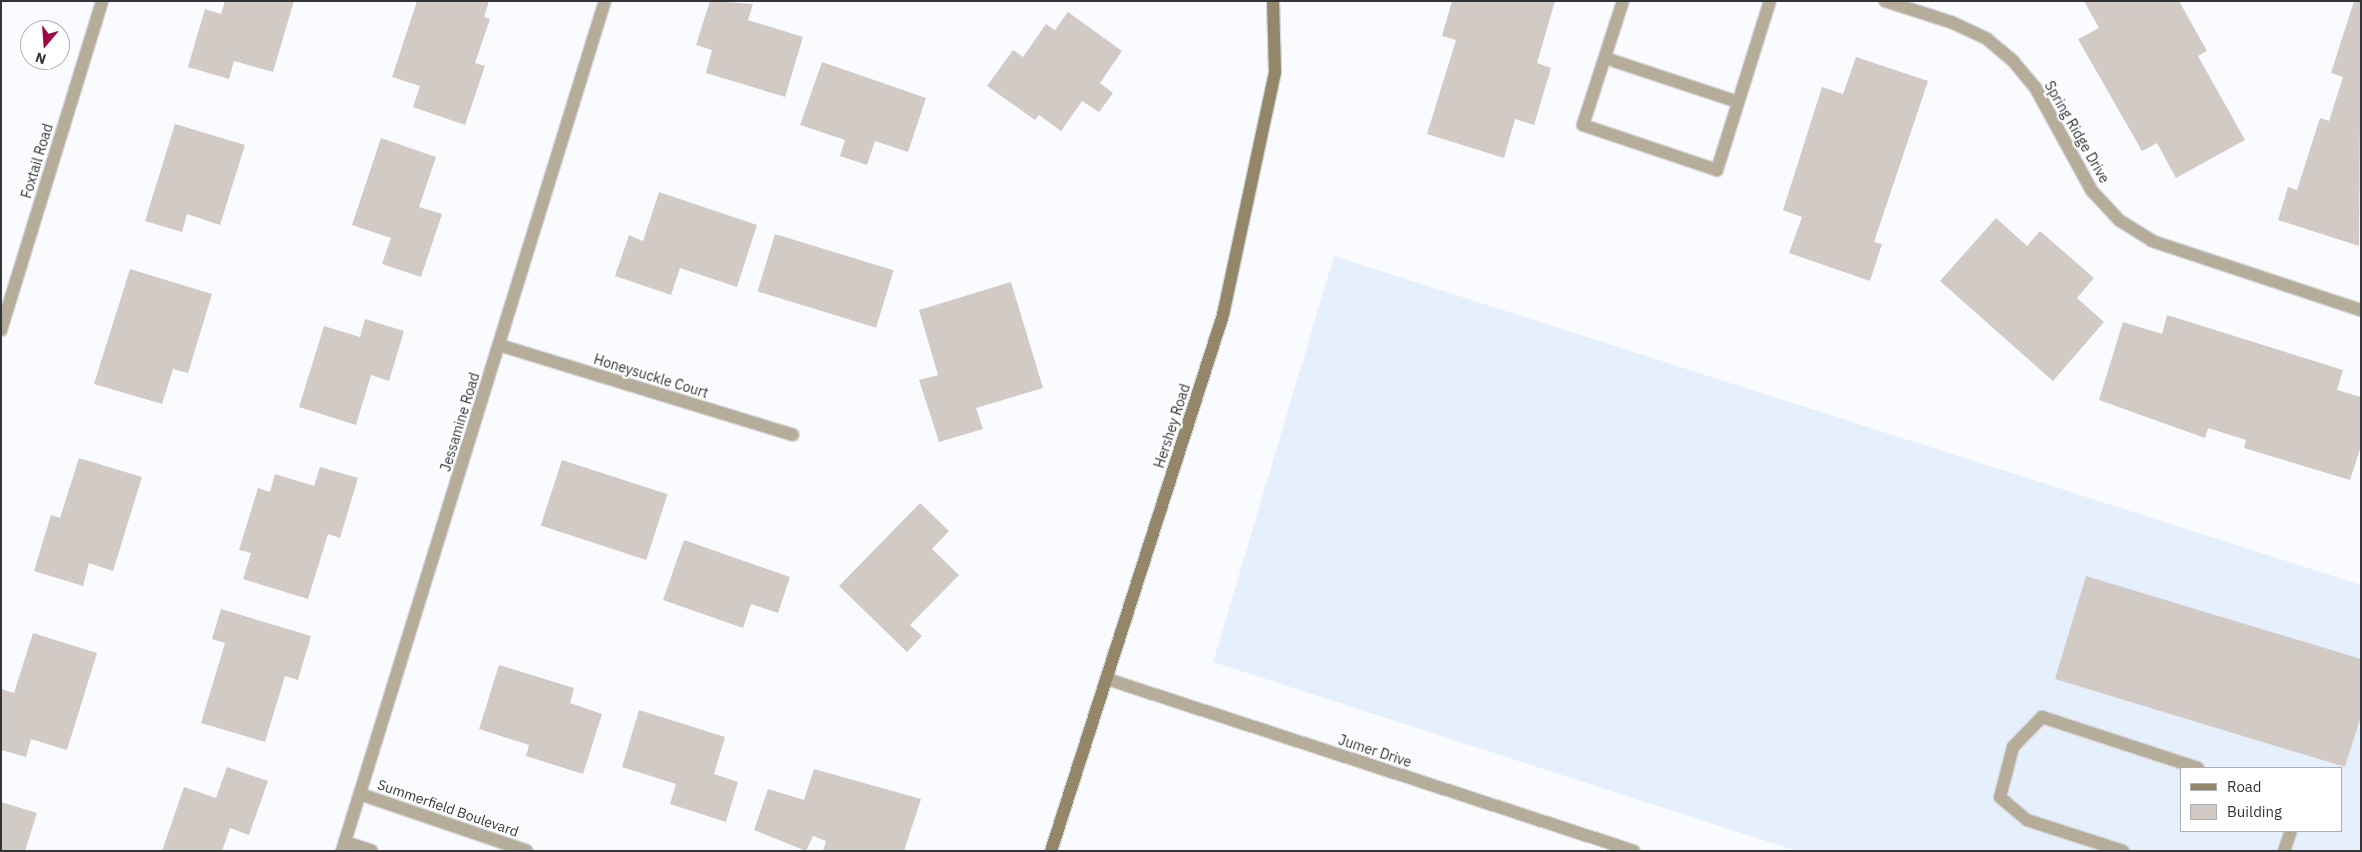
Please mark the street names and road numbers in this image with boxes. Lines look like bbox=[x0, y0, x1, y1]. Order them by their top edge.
street label: Spring Ridge Drive bbox=[2041, 78, 2113, 186]
street label: Foxtail Road bbox=[18, 122, 56, 200]
street label: Honeysuckle Court bbox=[592, 351, 710, 401]
street label: Jessamine Road bbox=[437, 370, 483, 474]
street label: Hershey Road bbox=[1150, 382, 1194, 470]
street label: Jumer Drive bbox=[1336, 731, 1414, 771]
street label: Summerfield Boulevard bbox=[375, 776, 521, 840]

